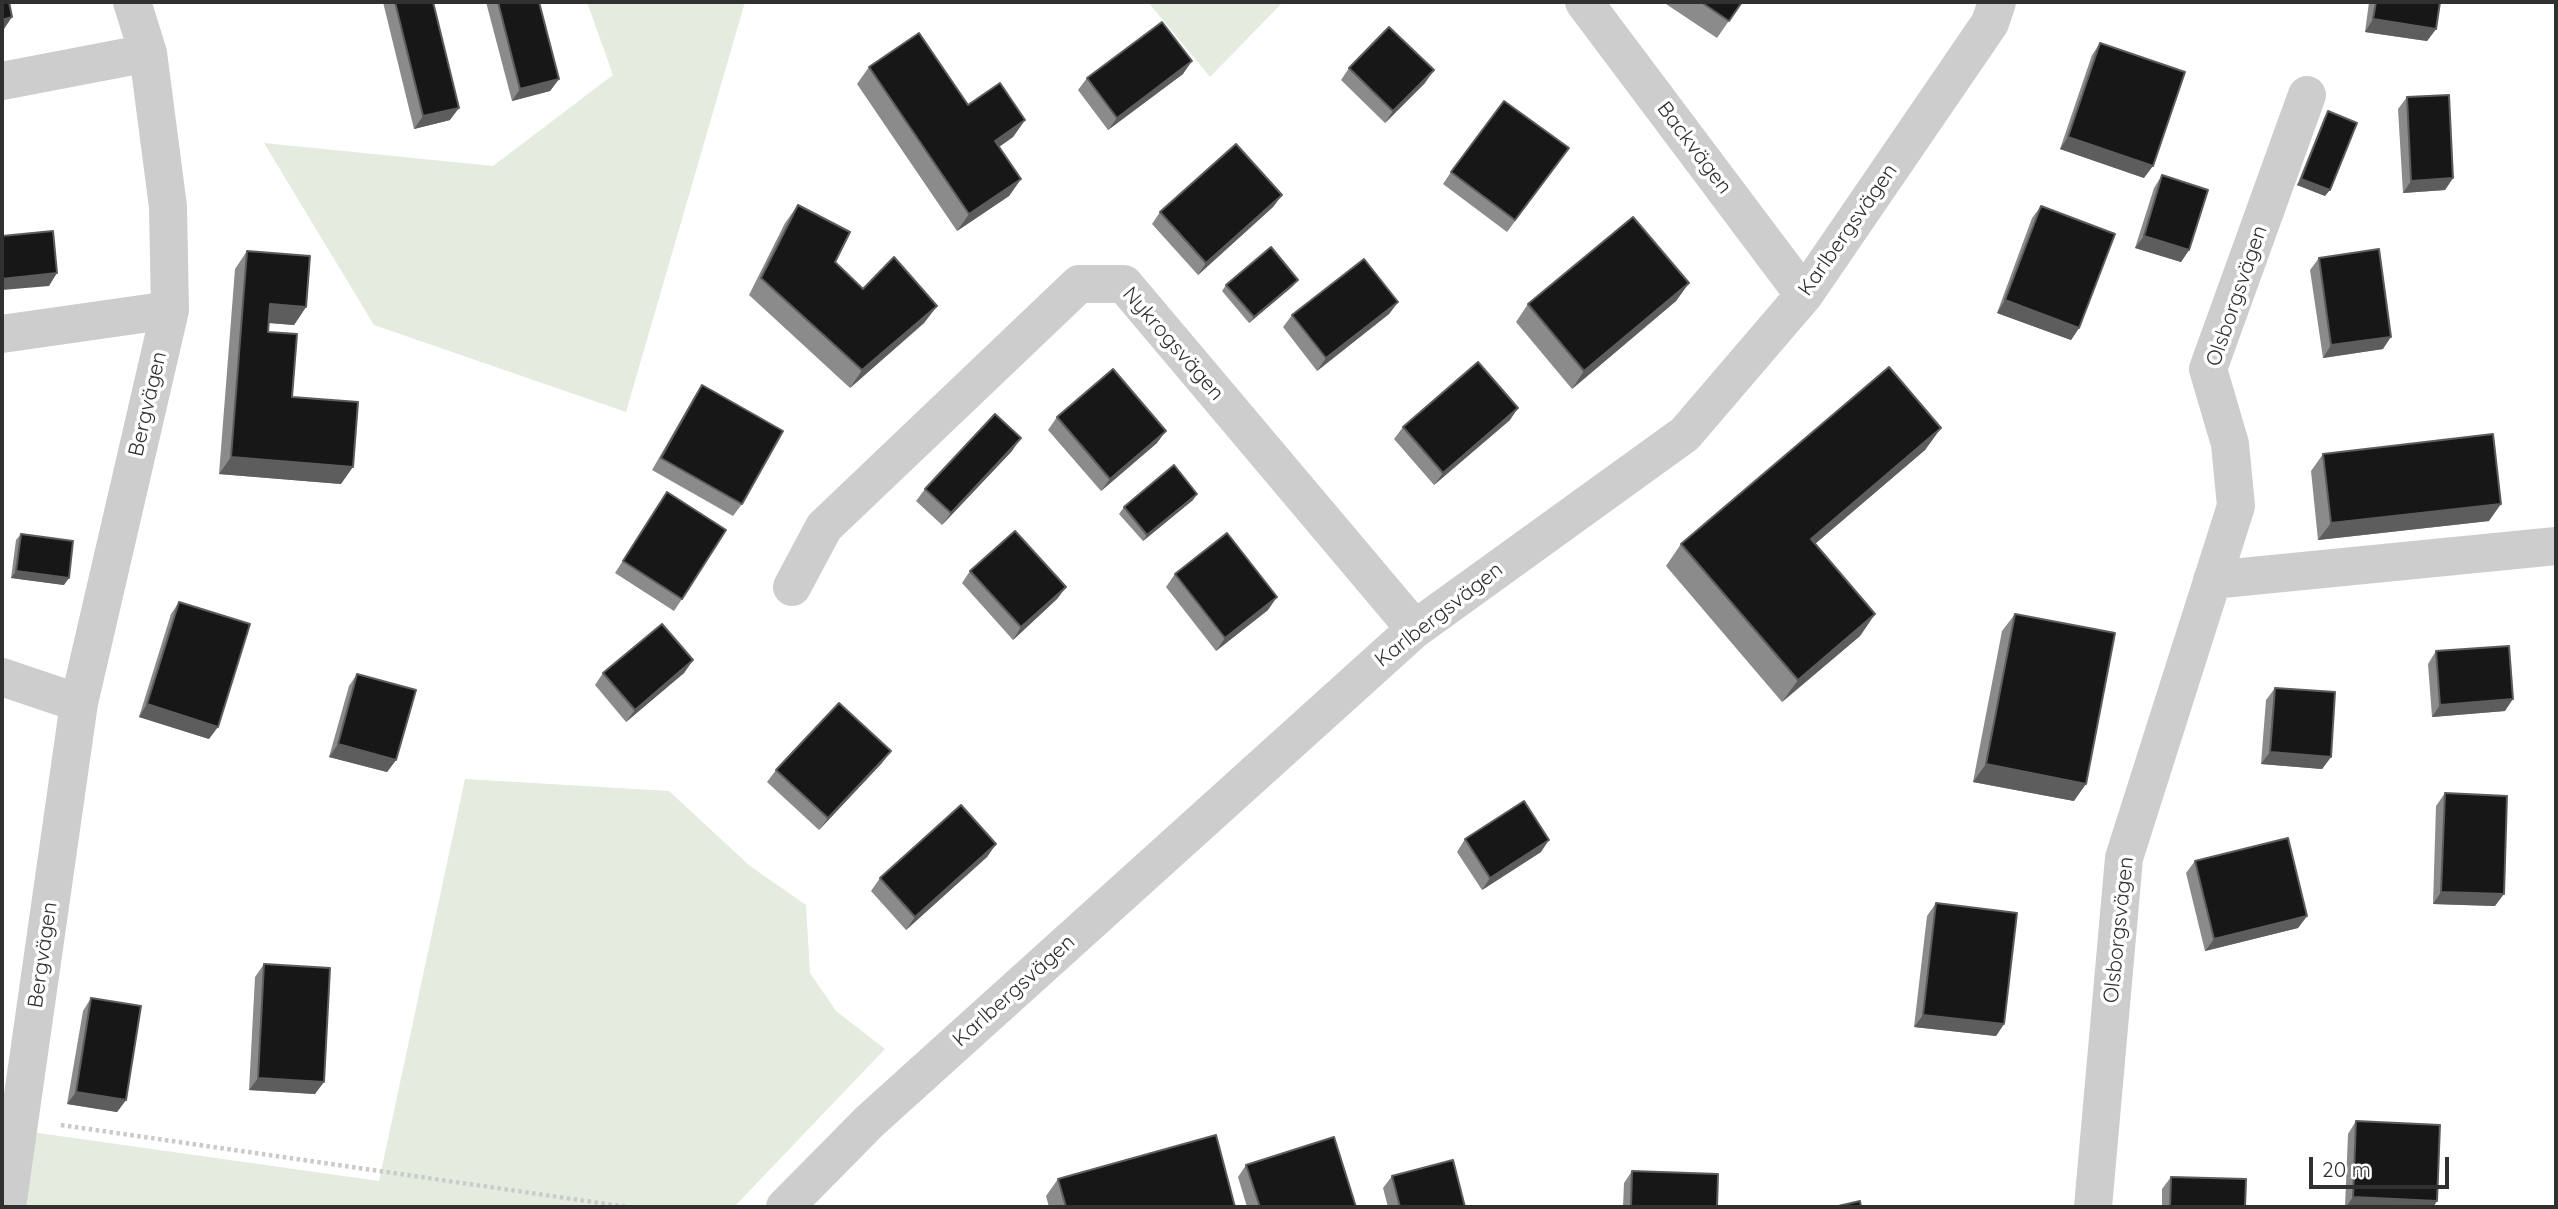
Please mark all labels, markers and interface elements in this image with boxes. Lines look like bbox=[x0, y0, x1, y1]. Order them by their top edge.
street label: Backvägen bbox=[1651, 97, 1737, 199]
street label: Karlbergsvägen bbox=[1793, 159, 1903, 301]
street label: Olsborgsvägen bbox=[2201, 222, 2273, 370]
street label: Nykrogsvägen bbox=[1117, 282, 1229, 406]
street label: Bergvägen bbox=[124, 349, 172, 459]
street label: Karlbergsvägen bbox=[1370, 557, 1508, 673]
street label: Olsborgsvägen bbox=[2099, 856, 2139, 1004]
street label: Bergvägen bbox=[23, 900, 63, 1010]
street label: Karlbergsvägen bbox=[948, 930, 1080, 1052]
scale bar bbox=[2313, 1142, 2453, 1186]
text: 20 m bbox=[2322, 1156, 2371, 1182]

